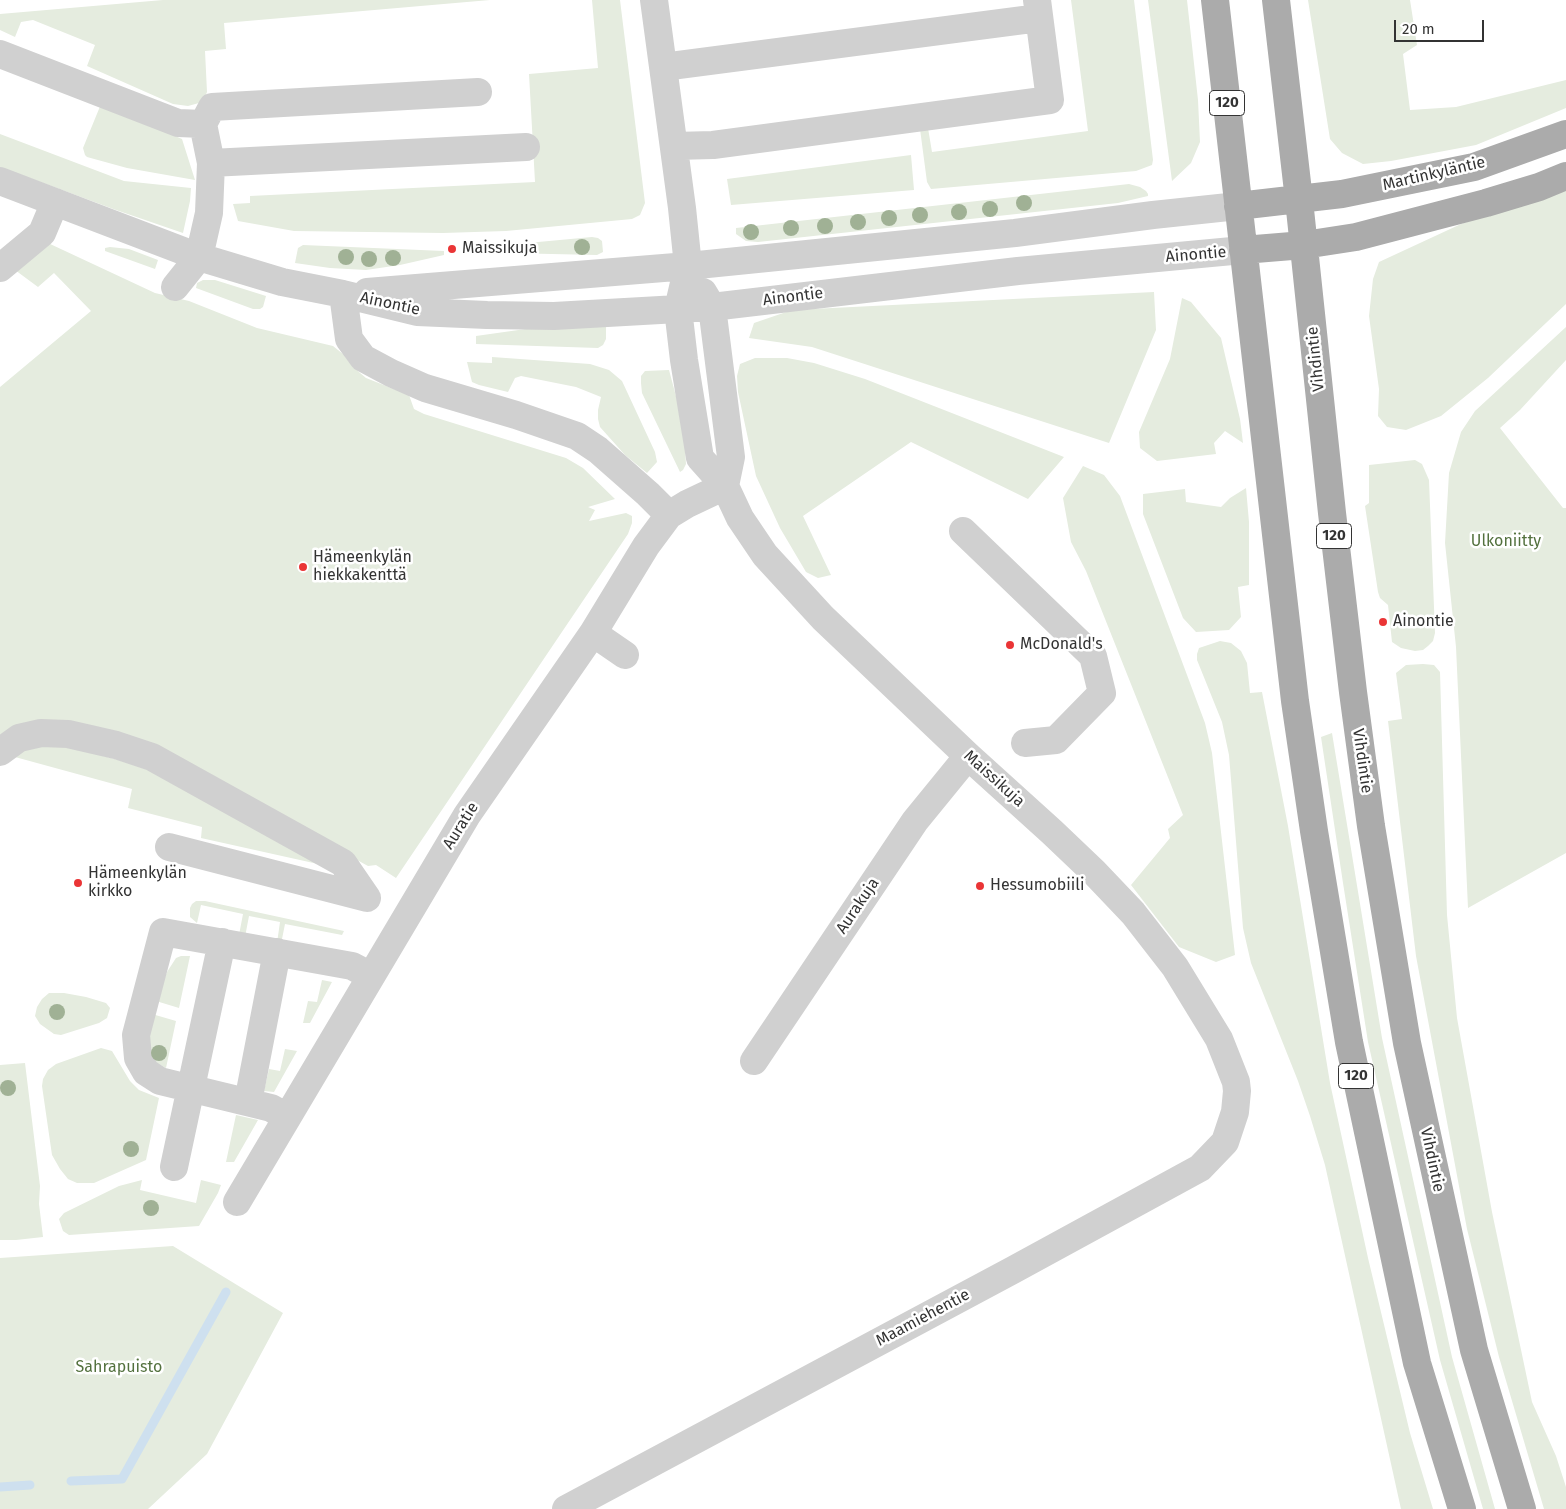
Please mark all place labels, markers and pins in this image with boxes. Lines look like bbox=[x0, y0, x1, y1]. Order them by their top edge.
place label: Maissikuja bbox=[462, 239, 538, 259]
marker: Maissikuja bbox=[446, 243, 458, 255]
place label: Hämeenkylän hiekkakenttä bbox=[313, 548, 412, 586]
marker: Hämeenkylän hiekkakenttä bbox=[297, 561, 309, 573]
place label: Ainontie bbox=[1393, 612, 1454, 632]
marker: Ainontie bbox=[1377, 616, 1389, 628]
place label: McDonald's bbox=[1020, 635, 1103, 655]
marker: McDonald's bbox=[1004, 639, 1016, 651]
place label: Hämeenkylän kirkko bbox=[88, 864, 187, 902]
place label: Hessumobiili bbox=[990, 876, 1084, 896]
marker: Hämeenkylän kirkko bbox=[72, 877, 84, 889]
marker: Hessumobiili bbox=[974, 880, 986, 892]

